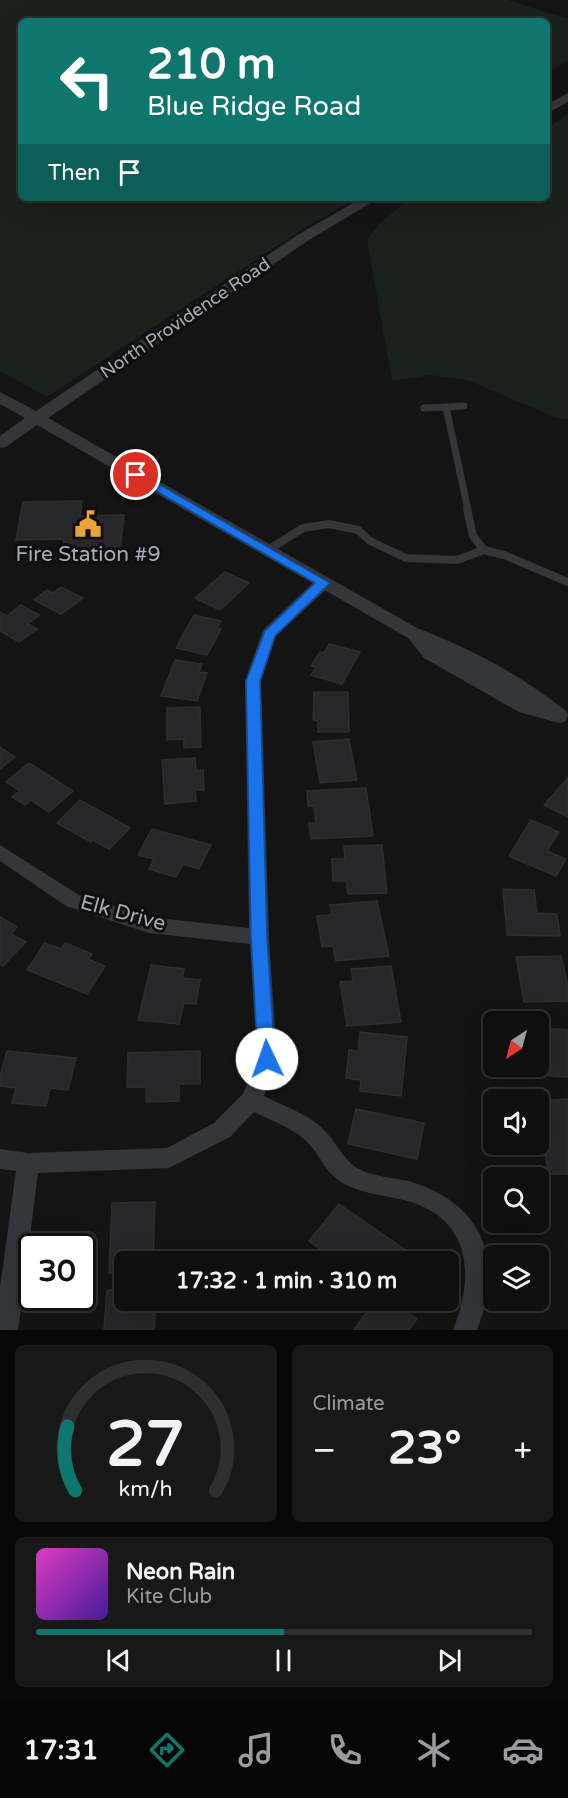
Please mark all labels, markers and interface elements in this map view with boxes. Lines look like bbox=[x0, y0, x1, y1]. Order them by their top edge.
text: 210 m bbox=[147, 39, 276, 90]
icon: left bbox=[48, 42, 126, 120]
text: Blue Ridge Road bbox=[147, 90, 361, 123]
icon: arrive bbox=[113, 156, 146, 189]
text: Then bbox=[48, 160, 101, 186]
street label: North Providence Road bbox=[96, 253, 274, 383]
pin bbox=[110, 449, 161, 500]
icon: arrive bbox=[119, 458, 152, 491]
public building icon: Fire Station #9 bbox=[73, 509, 103, 539]
place label: Fire Station #9 bbox=[15, 542, 161, 567]
street label: Elk Drive bbox=[78, 890, 168, 936]
north arrow bbox=[483, 1011, 549, 1077]
map controls bbox=[483, 1011, 549, 1311]
position arrow bbox=[235, 1027, 299, 1091]
button: sound bbox=[483, 1089, 549, 1155]
button: search bbox=[483, 1167, 549, 1233]
speed limit sign: 30 bbox=[18, 1233, 96, 1311]
button: layers bbox=[483, 1245, 549, 1311]
text: 17:32 · 1 min · 310 m bbox=[176, 1268, 397, 1294]
text: Climate bbox=[313, 1392, 385, 1416]
text: 27 bbox=[107, 1408, 185, 1483]
text: 23° bbox=[388, 1422, 461, 1476]
text: − bbox=[313, 1431, 336, 1470]
text: + bbox=[513, 1431, 532, 1470]
text: km/h bbox=[119, 1476, 173, 1502]
text: Neon Rain bbox=[126, 1559, 235, 1585]
text: Kite Club bbox=[126, 1585, 212, 1609]
icon: previous bbox=[102, 1644, 135, 1677]
icon: pause bbox=[267, 1644, 300, 1677]
icon: next bbox=[433, 1644, 466, 1677]
icon: directions bbox=[146, 1729, 188, 1771]
icon: music bbox=[235, 1729, 277, 1771]
icon: phone bbox=[324, 1729, 366, 1771]
icon: climate bbox=[413, 1729, 455, 1771]
icon: car bbox=[502, 1729, 544, 1771]
text: 17:31 bbox=[24, 1734, 98, 1767]

